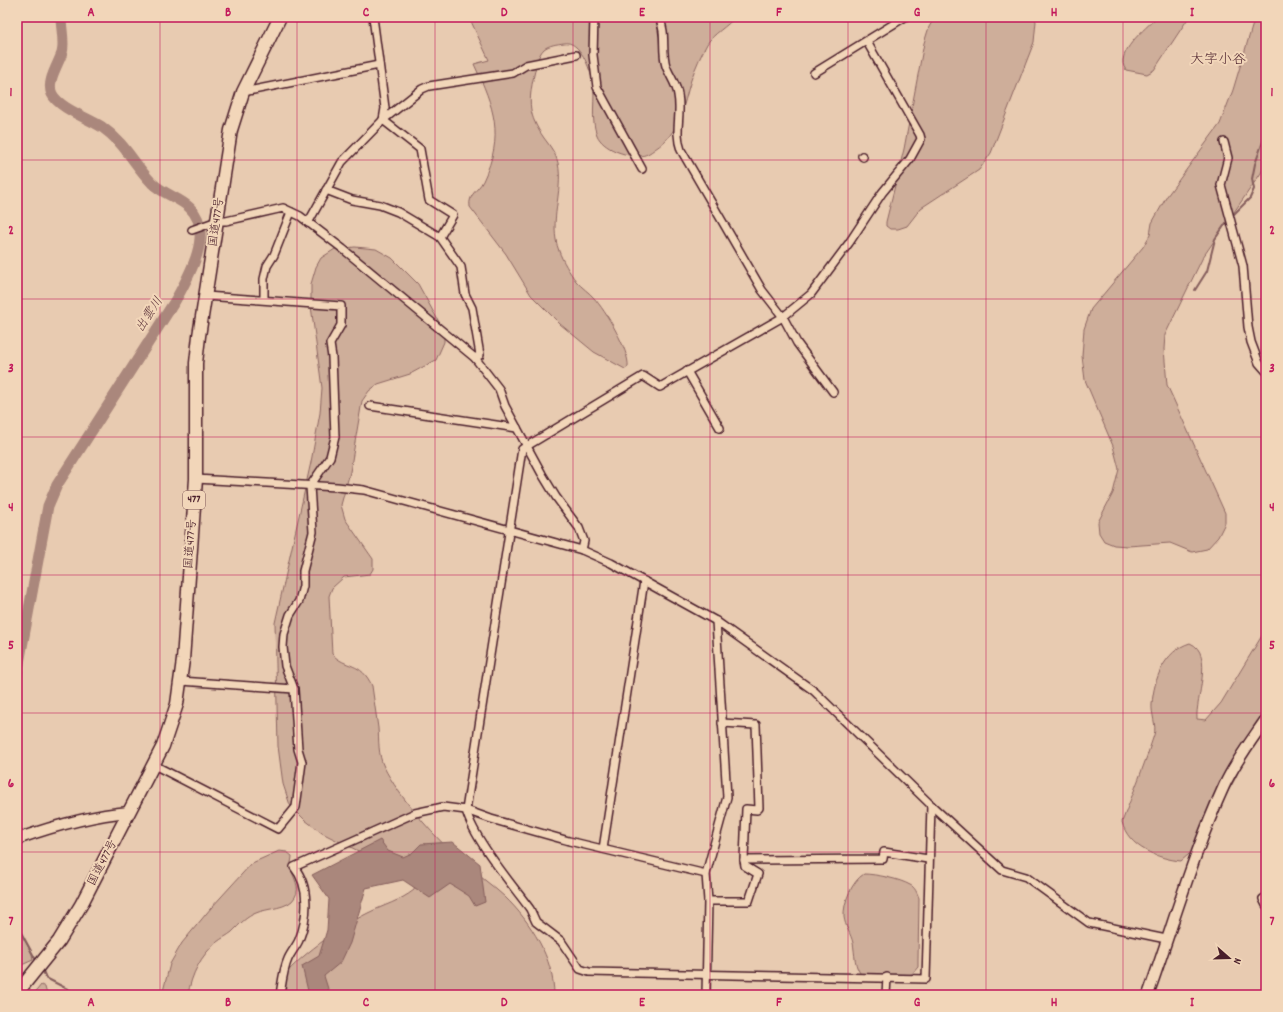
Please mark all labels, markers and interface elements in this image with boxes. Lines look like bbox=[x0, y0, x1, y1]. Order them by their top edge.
text: A bbox=[87, 4, 95, 23]
text: B bbox=[225, 4, 231, 23]
text: C bbox=[363, 4, 370, 23]
text: D bbox=[501, 4, 508, 23]
text: E bbox=[639, 4, 646, 23]
text: F bbox=[776, 4, 782, 23]
text: G bbox=[914, 4, 921, 23]
text: H bbox=[1051, 4, 1058, 23]
text: I bbox=[1190, 4, 1195, 23]
district label: 大字小谷 bbox=[1190, 50, 1246, 70]
text: 1 bbox=[10, 84, 13, 103]
text: 1 bbox=[1271, 84, 1274, 103]
street label: 国道477号 bbox=[205, 196, 229, 248]
text: 2 bbox=[8, 222, 14, 241]
text: 2 bbox=[1269, 222, 1275, 241]
water label: 出雲川 bbox=[131, 293, 169, 337]
text: 3 bbox=[8, 360, 14, 379]
text: 3 bbox=[1269, 360, 1275, 379]
road number: 477 bbox=[183, 491, 205, 509]
text: 4 bbox=[8, 499, 14, 518]
text: 4 bbox=[1269, 499, 1275, 518]
street label: 国道477号 bbox=[181, 518, 201, 570]
text: 5 bbox=[8, 637, 14, 656]
text: 5 bbox=[1269, 637, 1275, 656]
text: 6 bbox=[8, 775, 15, 794]
text: 6 bbox=[1269, 775, 1276, 794]
street label: 国道477号 bbox=[84, 837, 122, 889]
text: 7 bbox=[9, 913, 14, 932]
text: 7 bbox=[1270, 913, 1275, 932]
north arrow bbox=[1209, 938, 1249, 978]
text: N bbox=[1228, 955, 1245, 967]
text: A bbox=[87, 994, 95, 1012]
text: B bbox=[225, 994, 231, 1012]
text: C bbox=[363, 994, 370, 1012]
text: D bbox=[501, 994, 508, 1012]
text: E bbox=[639, 994, 646, 1012]
text: F bbox=[776, 994, 782, 1012]
text: G bbox=[914, 994, 921, 1012]
text: H bbox=[1051, 994, 1058, 1012]
text: I bbox=[1190, 994, 1195, 1012]

